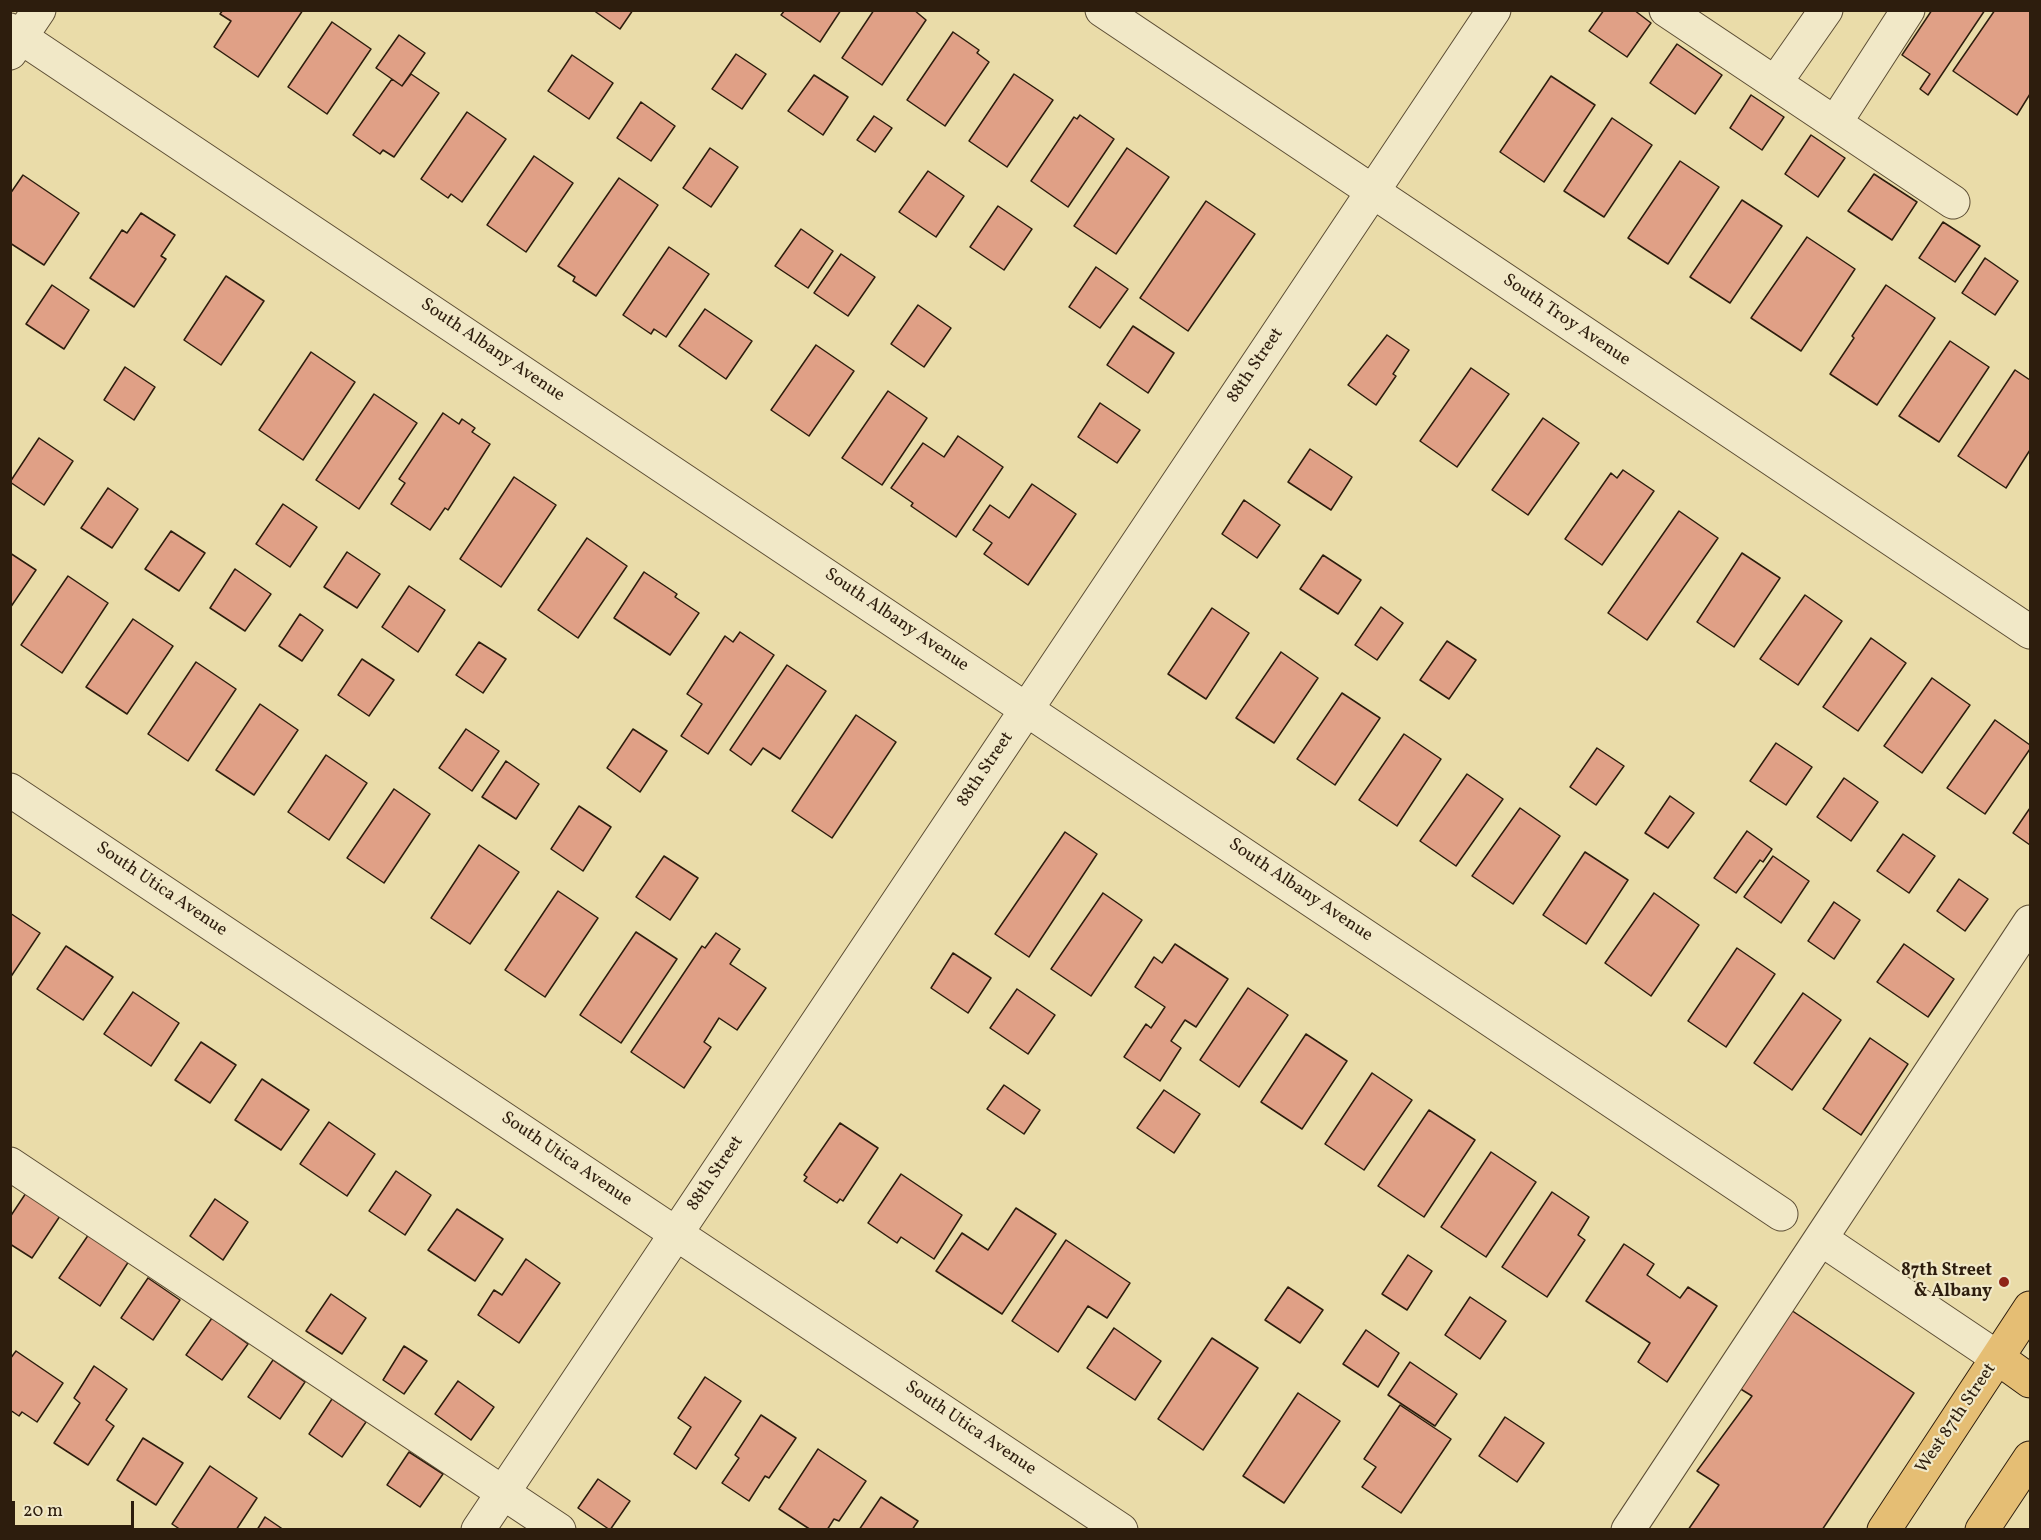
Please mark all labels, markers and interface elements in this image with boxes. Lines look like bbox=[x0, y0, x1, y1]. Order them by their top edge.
street label: South Troy Avenue bbox=[1498, 270, 1634, 372]
street label: South Albany Avenue bbox=[416, 295, 568, 407]
street label: 88th Street bbox=[1223, 324, 1289, 408]
street label: South Albany Avenue bbox=[820, 565, 972, 677]
street label: 88th Street bbox=[953, 728, 1019, 812]
street label: South Albany Avenue bbox=[1224, 835, 1376, 947]
street label: South Utica Avenue bbox=[91, 838, 231, 942]
street label: South Utica Avenue bbox=[496, 1108, 636, 1212]
street label: 88th Street bbox=[683, 1132, 749, 1216]
place label: 87th Street & Albany bbox=[1901, 1261, 1992, 1304]
marker: 87th Street & Albany bbox=[1997, 1275, 2011, 1289]
street label: West 87th Street bbox=[1912, 1360, 2002, 1478]
street label: South Utica Avenue bbox=[900, 1377, 1040, 1481]
scale bar bbox=[15, 1489, 136, 1527]
text: 20 m bbox=[23, 1499, 63, 1524]

